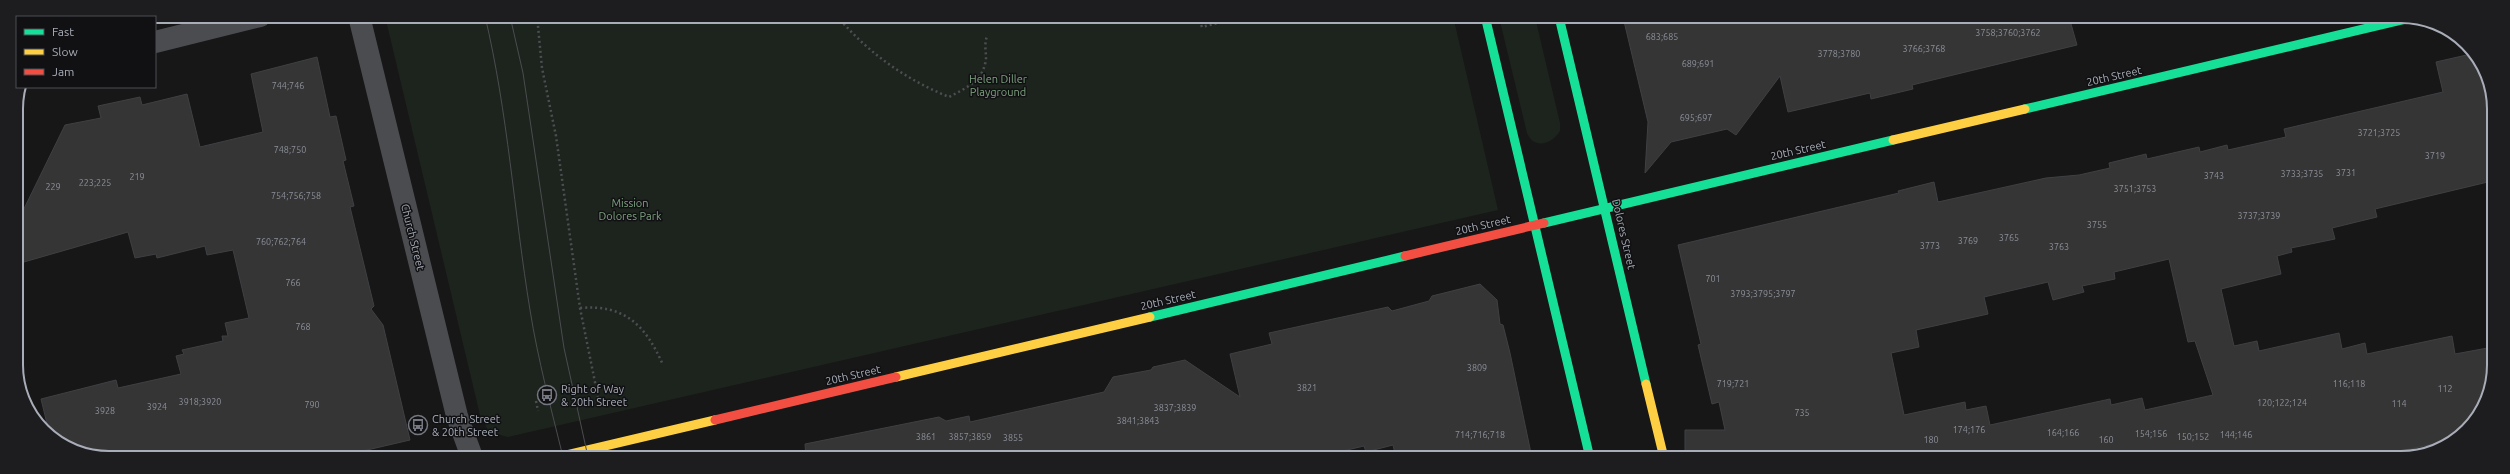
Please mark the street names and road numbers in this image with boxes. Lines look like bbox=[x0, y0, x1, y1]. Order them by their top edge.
street label: 20th Street bbox=[2085, 64, 2143, 88]
street label: 20th Street bbox=[1769, 138, 1827, 162]
street label: Dolores Street bbox=[1610, 198, 1638, 271]
street label: Church Street bbox=[399, 203, 427, 272]
street label: 20th Street bbox=[1454, 213, 1512, 237]
street label: 20th Street bbox=[1139, 288, 1197, 312]
street label: 20th Street bbox=[824, 363, 882, 387]

